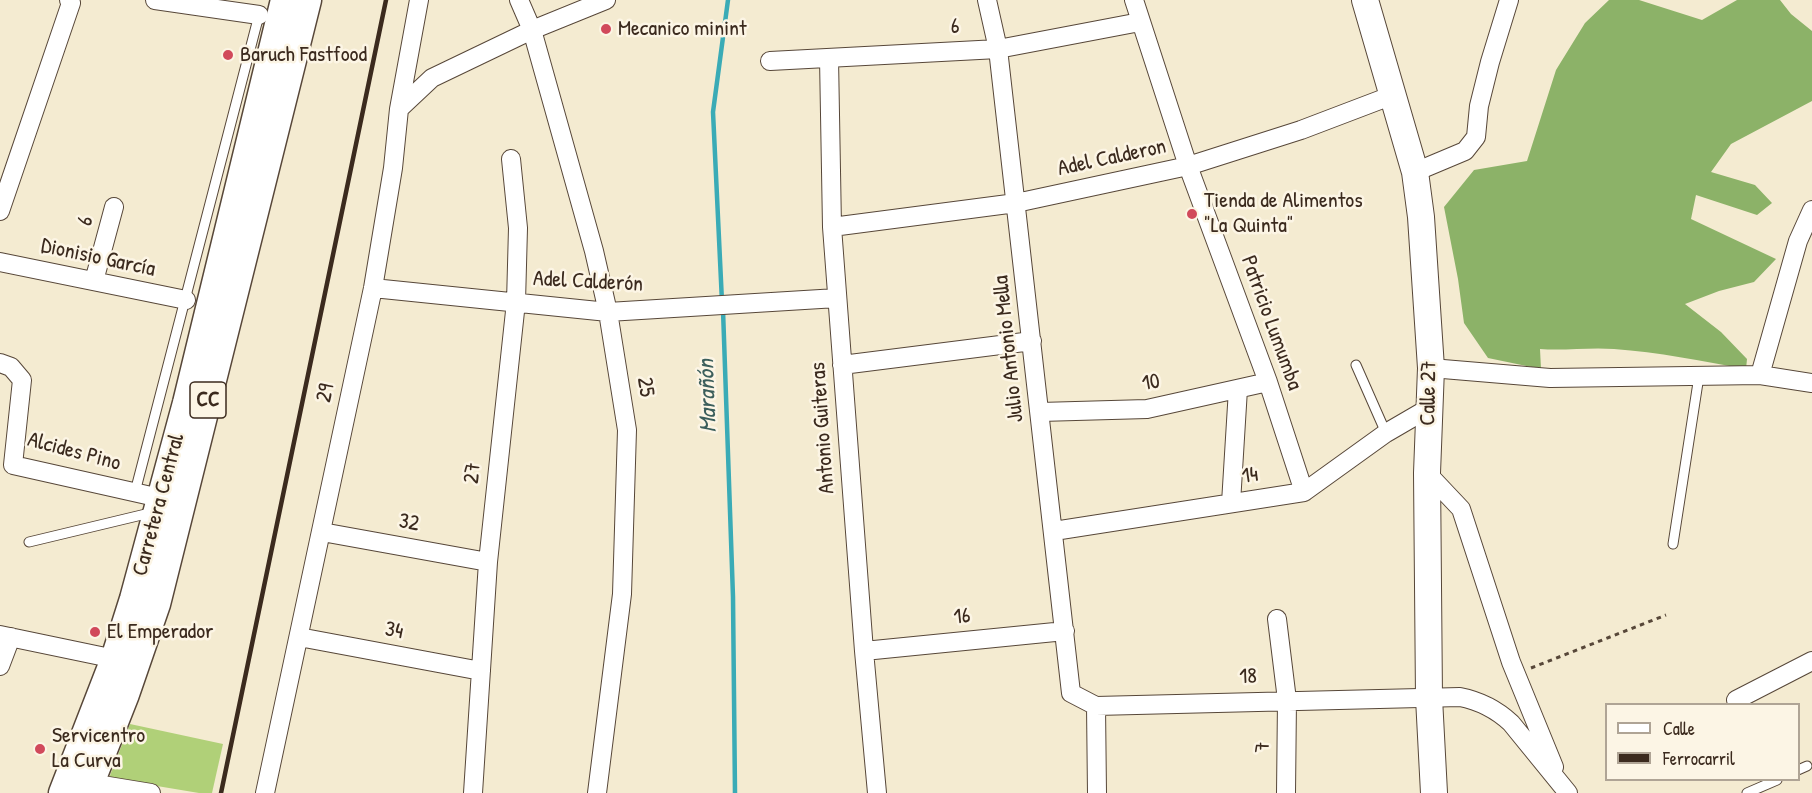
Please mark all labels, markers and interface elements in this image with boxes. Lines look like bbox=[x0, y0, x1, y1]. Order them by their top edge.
street label: 6 bbox=[950, 14, 960, 40]
place label: Mecanico minint bbox=[618, 16, 747, 42]
marker: Mecanico minint bbox=[599, 22, 613, 36]
place label: Baruch Fastfood bbox=[240, 42, 367, 68]
marker: Baruch Fastfood bbox=[221, 48, 235, 62]
street label: Adel Calderon bbox=[1055, 134, 1169, 182]
place label: Tienda de Alimentos "La Quinta" bbox=[1204, 188, 1363, 240]
marker: Tienda de Alimentos "La Quinta" bbox=[1185, 207, 1199, 221]
street label: 6 bbox=[72, 213, 100, 229]
street label: Dionisio García bbox=[38, 233, 158, 283]
street label: Patricio Lumumba bbox=[1234, 252, 1308, 394]
street label: Adel Calderón bbox=[532, 266, 644, 298]
street label: Julio Antonio Mella bbox=[988, 274, 1030, 424]
water label: Marañón bbox=[692, 359, 724, 433]
street label: Calle 27 bbox=[1415, 360, 1443, 426]
street label: Antonio Guiteras bbox=[805, 361, 841, 495]
street label: 10 bbox=[1140, 368, 1162, 398]
street label: 25 bbox=[630, 375, 660, 399]
street label: 29 bbox=[311, 381, 341, 405]
road number: CC bbox=[190, 382, 226, 418]
street label: Alcides Pino bbox=[25, 427, 123, 477]
street label: Carretera Central bbox=[127, 431, 191, 579]
street label: 27 bbox=[459, 461, 487, 485]
street label: 14 bbox=[1240, 462, 1260, 490]
street label: 32 bbox=[397, 508, 421, 538]
street label: 16 bbox=[952, 603, 972, 631]
street label: 34 bbox=[383, 616, 405, 646]
place label: El Emperador bbox=[107, 619, 214, 645]
marker: El Emperador bbox=[88, 625, 102, 639]
street label: 18 bbox=[1239, 664, 1257, 690]
legend bbox=[1605, 703, 1800, 781]
text: Calle bbox=[1663, 716, 1695, 741]
place label: Servicentro La Curva bbox=[52, 723, 145, 774]
marker: Servicentro La Curva bbox=[33, 742, 47, 756]
street label: 7 bbox=[1250, 742, 1276, 752]
text: Ferrocarril bbox=[1663, 746, 1735, 771]

